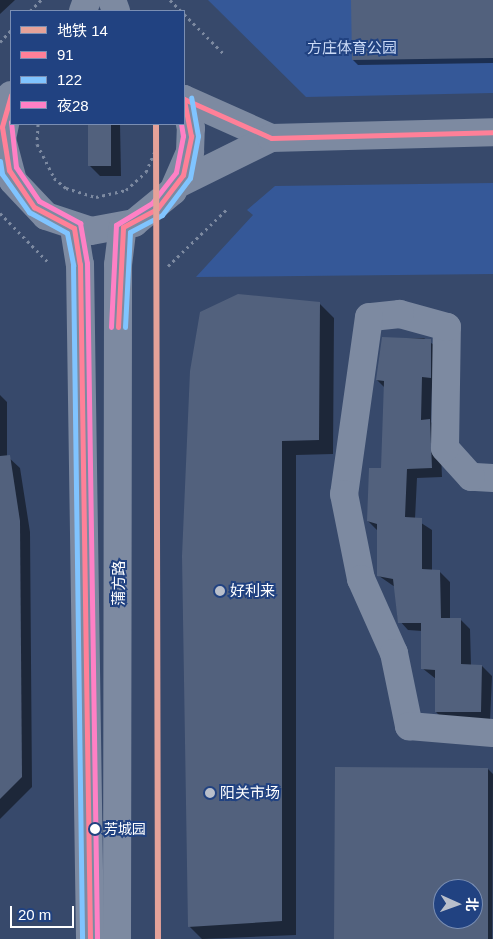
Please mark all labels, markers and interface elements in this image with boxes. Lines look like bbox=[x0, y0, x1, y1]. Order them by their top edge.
legend bbox=[10, 10, 185, 125]
text: 地铁 14 bbox=[57, 22, 108, 39]
park label: 方庄体育公园 bbox=[307, 39, 397, 57]
text: 91 bbox=[57, 46, 74, 63]
text: 122 bbox=[57, 71, 82, 88]
text: 夜28 bbox=[57, 97, 89, 114]
street label: 蒲方路 bbox=[110, 561, 128, 605]
place label: 好利来 bbox=[230, 582, 275, 600]
marker: 好利来 bbox=[214, 585, 226, 597]
place label: 阳关市场 bbox=[220, 784, 280, 802]
marker: 阳关市场 bbox=[204, 787, 216, 799]
place label: 芳城园 bbox=[104, 821, 146, 837]
marker: 芳城园 bbox=[90, 824, 100, 834]
north arrow bbox=[433, 879, 483, 929]
scale bar bbox=[12, 896, 76, 928]
text: 北 bbox=[464, 897, 480, 912]
text: 20 m bbox=[18, 906, 51, 923]

